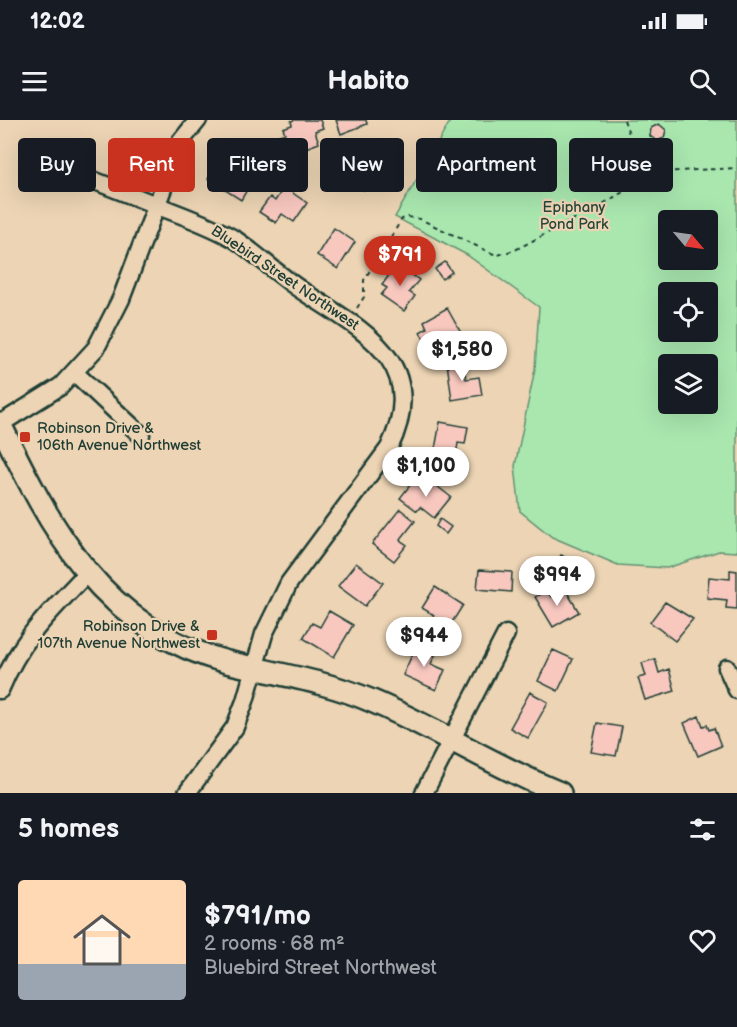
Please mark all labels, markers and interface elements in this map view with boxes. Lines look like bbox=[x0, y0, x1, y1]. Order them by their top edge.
text: 12:02 bbox=[30, 8, 85, 35]
icon: menu bbox=[18, 65, 51, 98]
text: Habito bbox=[328, 65, 409, 97]
icon: search bbox=[686, 65, 719, 98]
chip: Buy bbox=[18, 138, 96, 192]
chip: Rent bbox=[108, 138, 195, 192]
chip: Filters bbox=[207, 138, 308, 192]
chip: New bbox=[320, 138, 404, 192]
chip: Apartment bbox=[416, 138, 557, 192]
chip: House bbox=[569, 138, 673, 192]
park label: Epiphany Pond Park bbox=[540, 198, 609, 234]
north arrow bbox=[658, 210, 718, 270]
map controls bbox=[658, 210, 718, 414]
street label: Bluebird Street Northwest bbox=[207, 221, 363, 335]
pin: $791 bbox=[364, 236, 436, 287]
text: $791 bbox=[378, 243, 422, 267]
button: locate bbox=[658, 282, 718, 342]
pin: $1,580 bbox=[413, 331, 511, 382]
text: $1,580 bbox=[431, 338, 493, 362]
button: layers bbox=[658, 354, 718, 414]
place label: Robinson Drive & 106th Avenue Northwest bbox=[37, 419, 202, 455]
marker: Robinson Drive & 106th Avenue Northwest bbox=[18, 430, 32, 444]
pin: $1,100 bbox=[377, 447, 475, 498]
text: $1,100 bbox=[396, 454, 456, 478]
pin: $994 bbox=[521, 556, 593, 607]
text: $994 bbox=[533, 563, 581, 587]
place label: Robinson Drive & 107th Avenue Northwest bbox=[38, 617, 200, 653]
pin: $944 bbox=[388, 617, 460, 668]
text: $944 bbox=[400, 624, 448, 648]
marker: Robinson Drive & 107th Avenue Northwest bbox=[205, 628, 219, 642]
icon: filters bbox=[686, 813, 719, 846]
text: 5 homes bbox=[18, 814, 119, 845]
text: $791/mo bbox=[204, 901, 311, 932]
icon: home bbox=[66, 904, 138, 976]
icon: heart bbox=[686, 924, 719, 957]
text: 2 rooms · 68 m² bbox=[204, 932, 345, 956]
text: Bluebird Street Northwest bbox=[204, 956, 437, 980]

